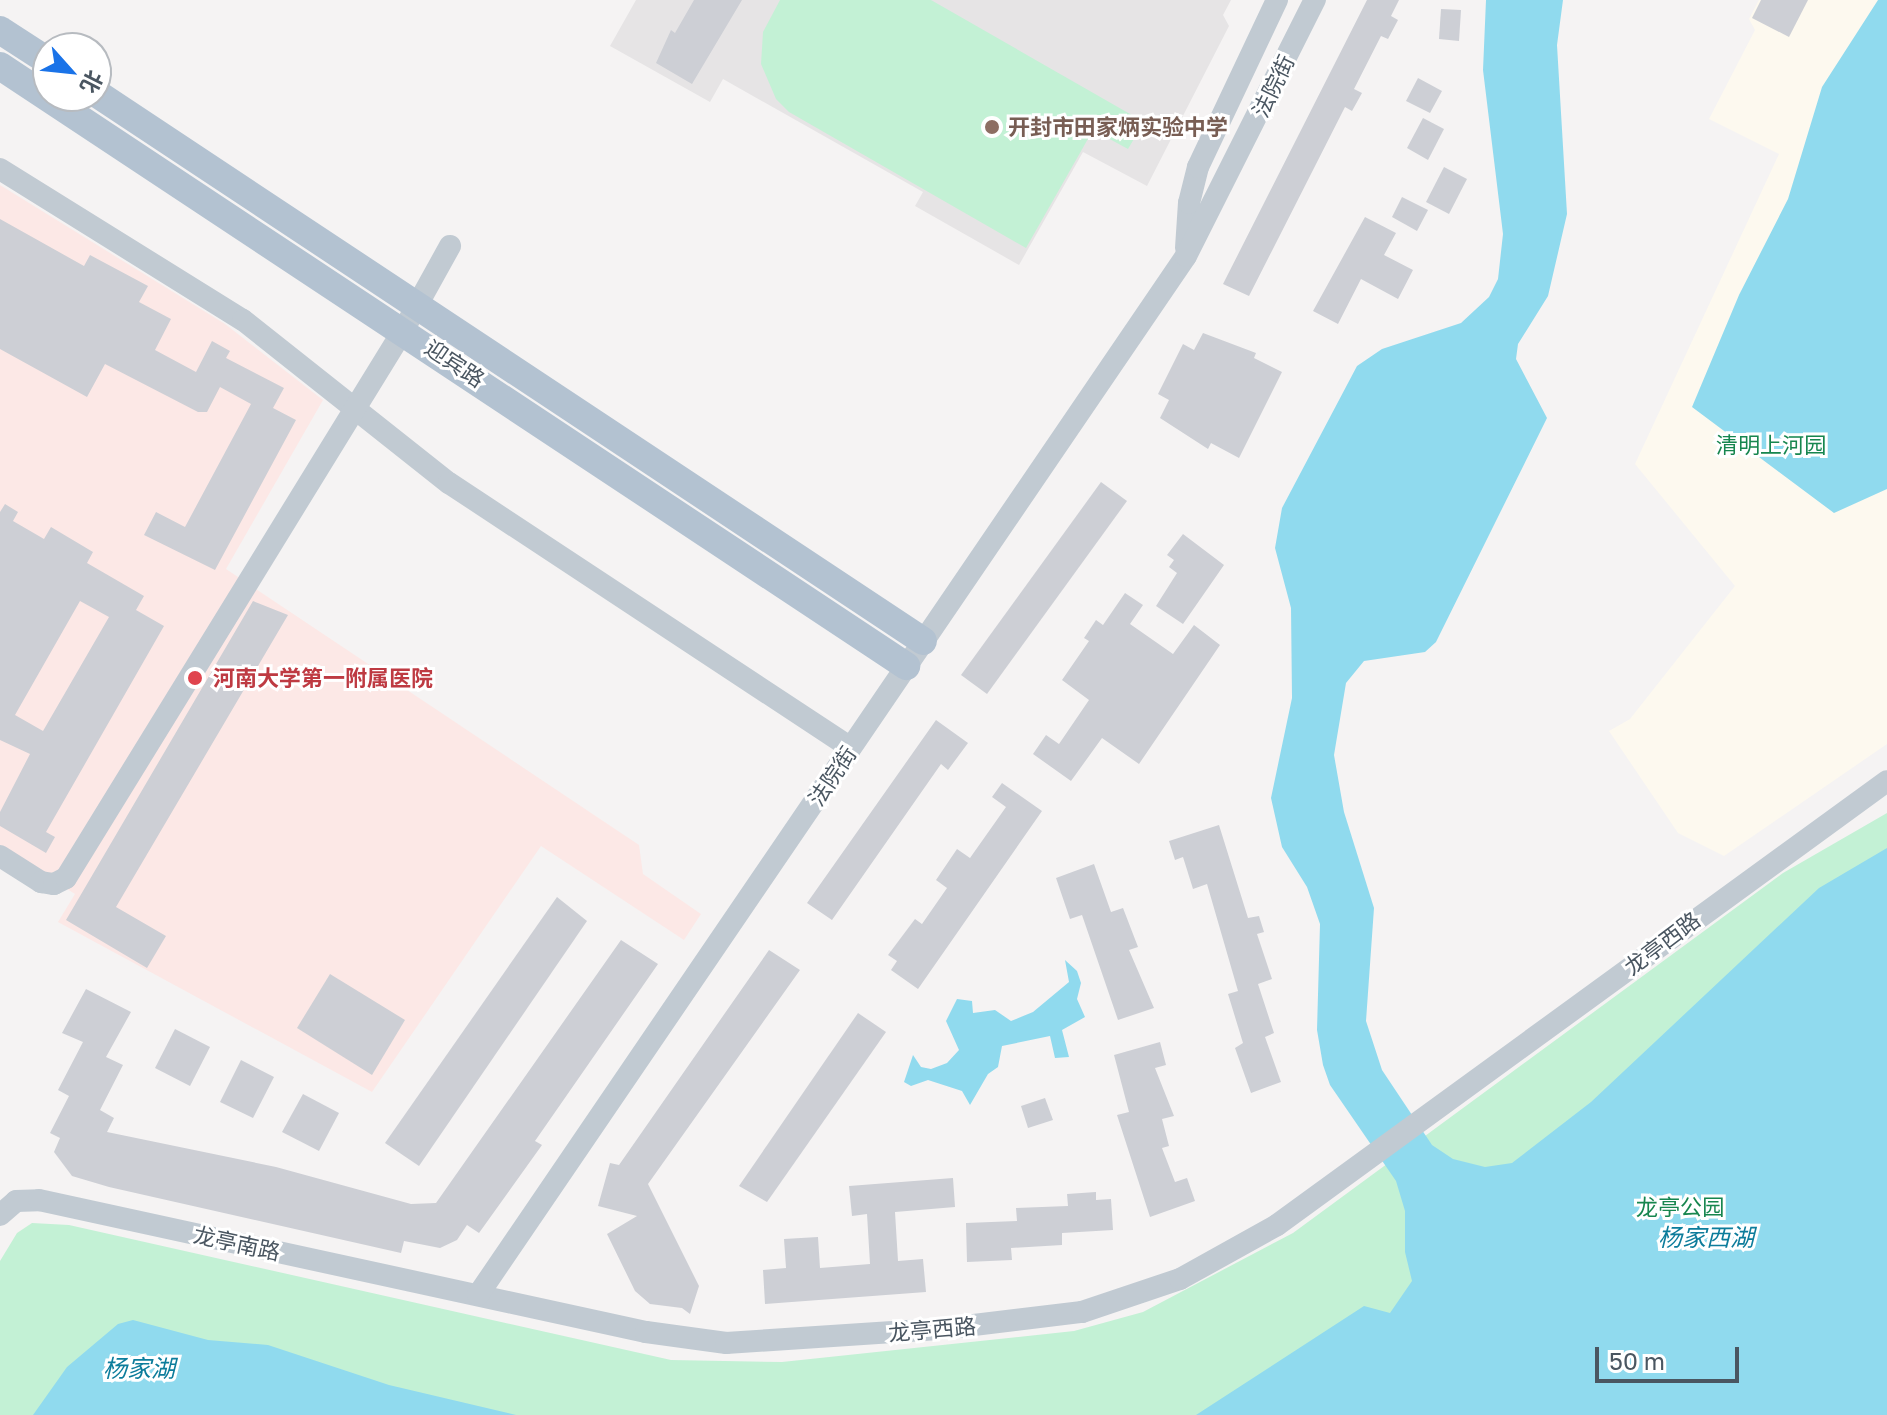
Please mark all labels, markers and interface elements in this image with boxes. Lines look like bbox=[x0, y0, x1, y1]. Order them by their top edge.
north arrow bbox=[32, 32, 112, 112]
street label: 法院街 bbox=[1247, 51, 1299, 121]
text: 北 bbox=[75, 66, 109, 98]
place label: 开封市田家炳实验中学 bbox=[1008, 114, 1228, 140]
marker: 开封市田家炳实验中学 bbox=[983, 118, 1001, 136]
street label: 迎宾路 bbox=[420, 334, 490, 392]
park label: 清明上河园 bbox=[1716, 432, 1826, 458]
place label: 河南大学第一附属医院 bbox=[213, 665, 433, 691]
marker: 河南大学第一附属医院 bbox=[184, 667, 206, 689]
street label: 法院街 bbox=[803, 741, 861, 811]
street label: 龙亭西路 bbox=[1619, 906, 1705, 980]
park label: 龙亭公园 bbox=[1636, 1194, 1724, 1220]
street label: 龙亭南路 bbox=[191, 1221, 283, 1265]
water label: 杨家西湖 bbox=[1658, 1223, 1754, 1251]
street label: 龙亭西路 bbox=[887, 1312, 977, 1346]
scale bar bbox=[1599, 1331, 1743, 1381]
text: 50 m bbox=[1609, 1346, 1665, 1375]
water label: 杨家湖 bbox=[103, 1354, 175, 1382]

